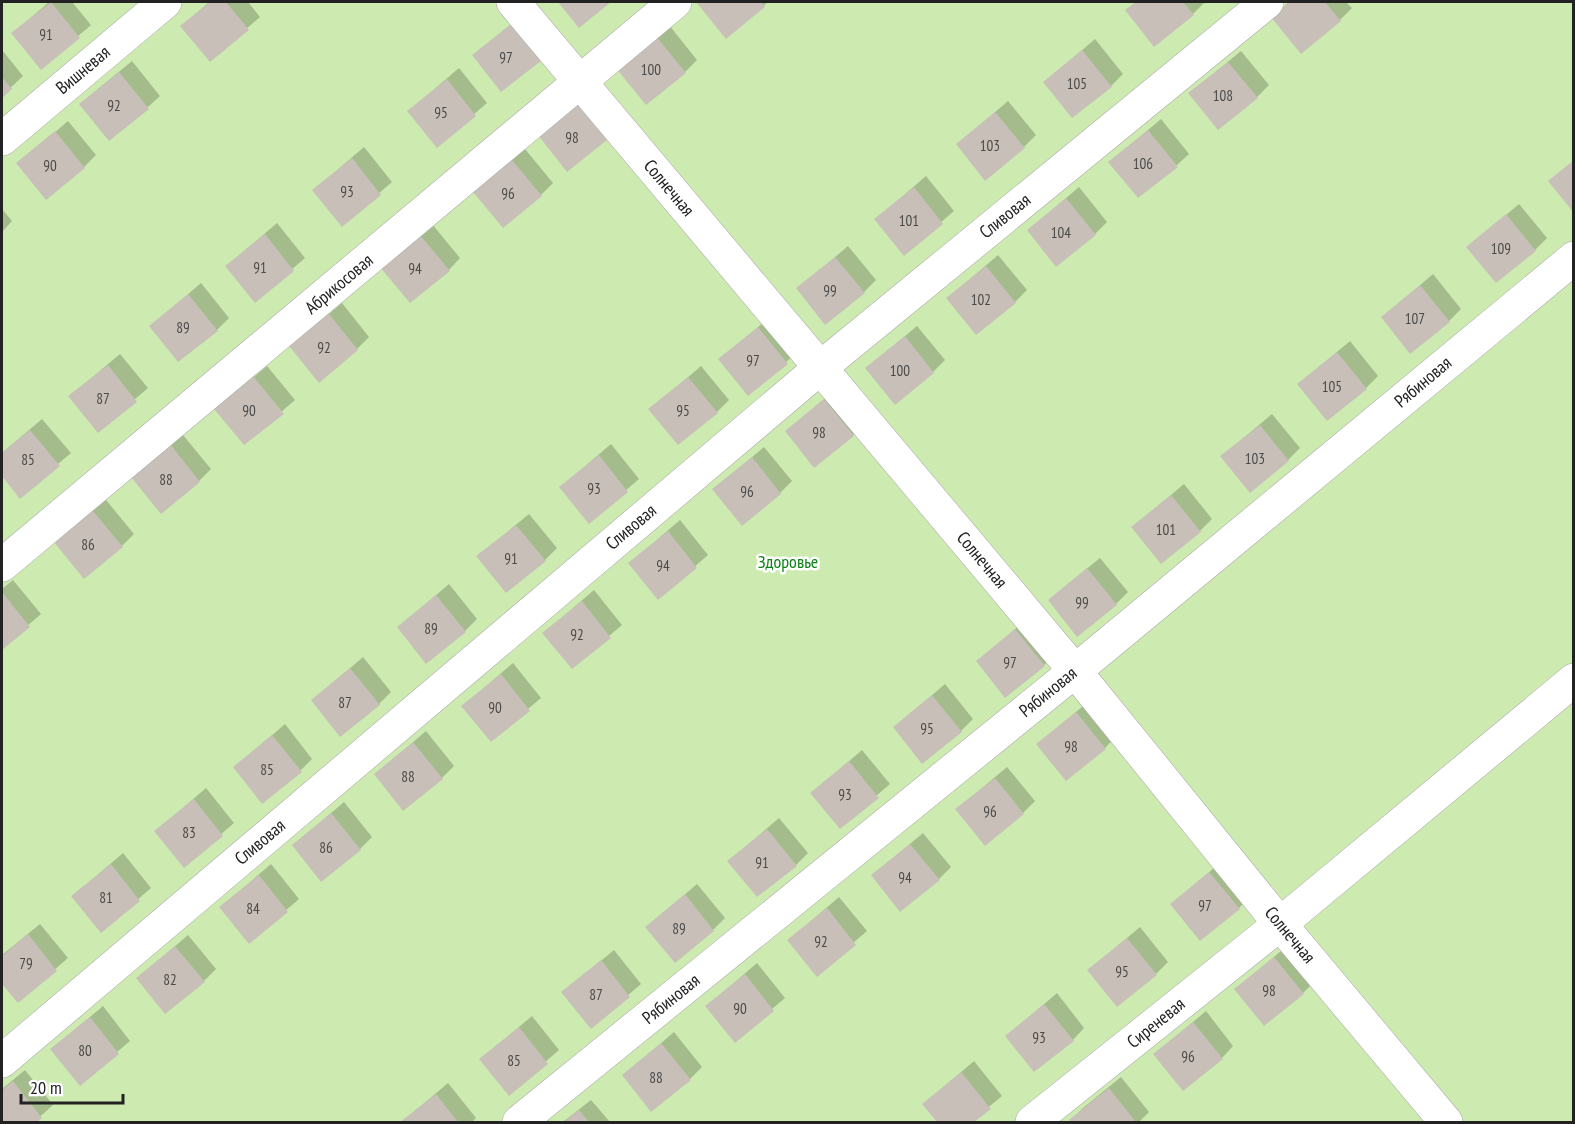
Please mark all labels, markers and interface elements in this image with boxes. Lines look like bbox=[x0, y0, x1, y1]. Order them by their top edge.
house number: 91 bbox=[39, 25, 53, 44]
street label: Вишневая bbox=[51, 40, 115, 99]
house number: 97 bbox=[499, 48, 513, 67]
house number: 100 bbox=[641, 60, 661, 79]
house number: 105 bbox=[1067, 74, 1087, 93]
house number: 108 bbox=[1213, 86, 1233, 105]
house number: 92 bbox=[107, 96, 121, 115]
house number: 95 bbox=[434, 103, 448, 122]
house number: 98 bbox=[565, 128, 579, 147]
house number: 103 bbox=[980, 136, 1000, 155]
house number: 106 bbox=[1133, 154, 1153, 173]
street label: Солнечная bbox=[639, 155, 700, 221]
house number: 90 bbox=[43, 156, 57, 175]
house number: 93 bbox=[340, 182, 354, 201]
house number: 96 bbox=[501, 184, 515, 203]
street label: Сливовая bbox=[974, 188, 1035, 243]
house number: 101 bbox=[899, 211, 919, 230]
house number: 104 bbox=[1051, 223, 1071, 242]
house number: 109 bbox=[1491, 239, 1511, 258]
street label: Абрикосовая bbox=[300, 248, 377, 319]
house number: 91 bbox=[253, 258, 267, 277]
house number: 94 bbox=[408, 259, 422, 278]
house number: 99 bbox=[823, 281, 837, 300]
house number: 102 bbox=[971, 290, 991, 309]
house number: 107 bbox=[1405, 309, 1425, 328]
house number: 89 bbox=[176, 318, 190, 337]
house number: 92 bbox=[317, 338, 331, 357]
house number: 97 bbox=[746, 351, 760, 370]
street label: Рябиновая bbox=[1389, 351, 1456, 412]
house number: 100 bbox=[890, 361, 910, 380]
house number: 105 bbox=[1322, 377, 1342, 396]
house number: 87 bbox=[96, 389, 110, 408]
house number: 90 bbox=[242, 401, 256, 420]
house number: 95 bbox=[676, 401, 690, 420]
house number: 98 bbox=[812, 423, 826, 442]
house number: 103 bbox=[1245, 449, 1265, 468]
house number: 85 bbox=[21, 450, 35, 469]
house number: 88 bbox=[159, 470, 173, 489]
house number: 93 bbox=[587, 479, 601, 498]
house number: 96 bbox=[740, 482, 754, 501]
street label: Сливовая bbox=[601, 499, 661, 554]
house number: 101 bbox=[1156, 520, 1176, 539]
street label: Солнечная bbox=[952, 527, 1013, 593]
house number: 86 bbox=[81, 535, 95, 554]
house number: 91 bbox=[504, 549, 518, 568]
park label: Здоровье bbox=[758, 550, 818, 573]
house number: 94 bbox=[656, 556, 670, 575]
house number: 99 bbox=[1075, 593, 1089, 612]
house number: 89 bbox=[424, 619, 438, 638]
house number: 92 bbox=[570, 625, 584, 644]
house number: 97 bbox=[1003, 653, 1017, 672]
street label: Рябиновая bbox=[1014, 661, 1081, 722]
house number: 87 bbox=[338, 693, 352, 712]
house number: 90 bbox=[488, 698, 502, 717]
house number: 95 bbox=[920, 719, 934, 738]
house number: 98 bbox=[1064, 737, 1078, 756]
house number: 85 bbox=[260, 760, 274, 779]
house number: 88 bbox=[401, 767, 415, 786]
house number: 93 bbox=[838, 785, 852, 804]
house number: 96 bbox=[983, 802, 997, 821]
street label: Сливовая bbox=[230, 814, 290, 869]
house number: 83 bbox=[182, 823, 196, 842]
house number: 86 bbox=[319, 838, 333, 857]
house number: 91 bbox=[755, 853, 769, 872]
house number: 94 bbox=[898, 868, 912, 887]
house number: 81 bbox=[99, 888, 113, 907]
house number: 97 bbox=[1198, 896, 1212, 915]
house number: 84 bbox=[246, 899, 260, 918]
street label: Солнечная bbox=[1260, 902, 1321, 968]
house number: 89 bbox=[672, 919, 686, 938]
house number: 92 bbox=[814, 932, 828, 951]
house number: 79 bbox=[19, 954, 33, 973]
house number: 95 bbox=[1115, 962, 1129, 981]
street label: Рябиновая bbox=[637, 968, 704, 1029]
house number: 82 bbox=[163, 970, 177, 989]
house number: 98 bbox=[1262, 981, 1276, 1000]
house number: 87 bbox=[589, 985, 603, 1004]
street label: Сиреневая bbox=[1122, 992, 1189, 1053]
house number: 90 bbox=[733, 999, 747, 1018]
house number: 93 bbox=[1032, 1028, 1046, 1047]
house number: 80 bbox=[78, 1041, 92, 1060]
house number: 96 bbox=[1181, 1047, 1195, 1066]
house number: 85 bbox=[507, 1051, 521, 1070]
scale bar bbox=[21, 1067, 123, 1105]
house number: 88 bbox=[649, 1068, 663, 1087]
text: 20 m bbox=[30, 1076, 62, 1099]

